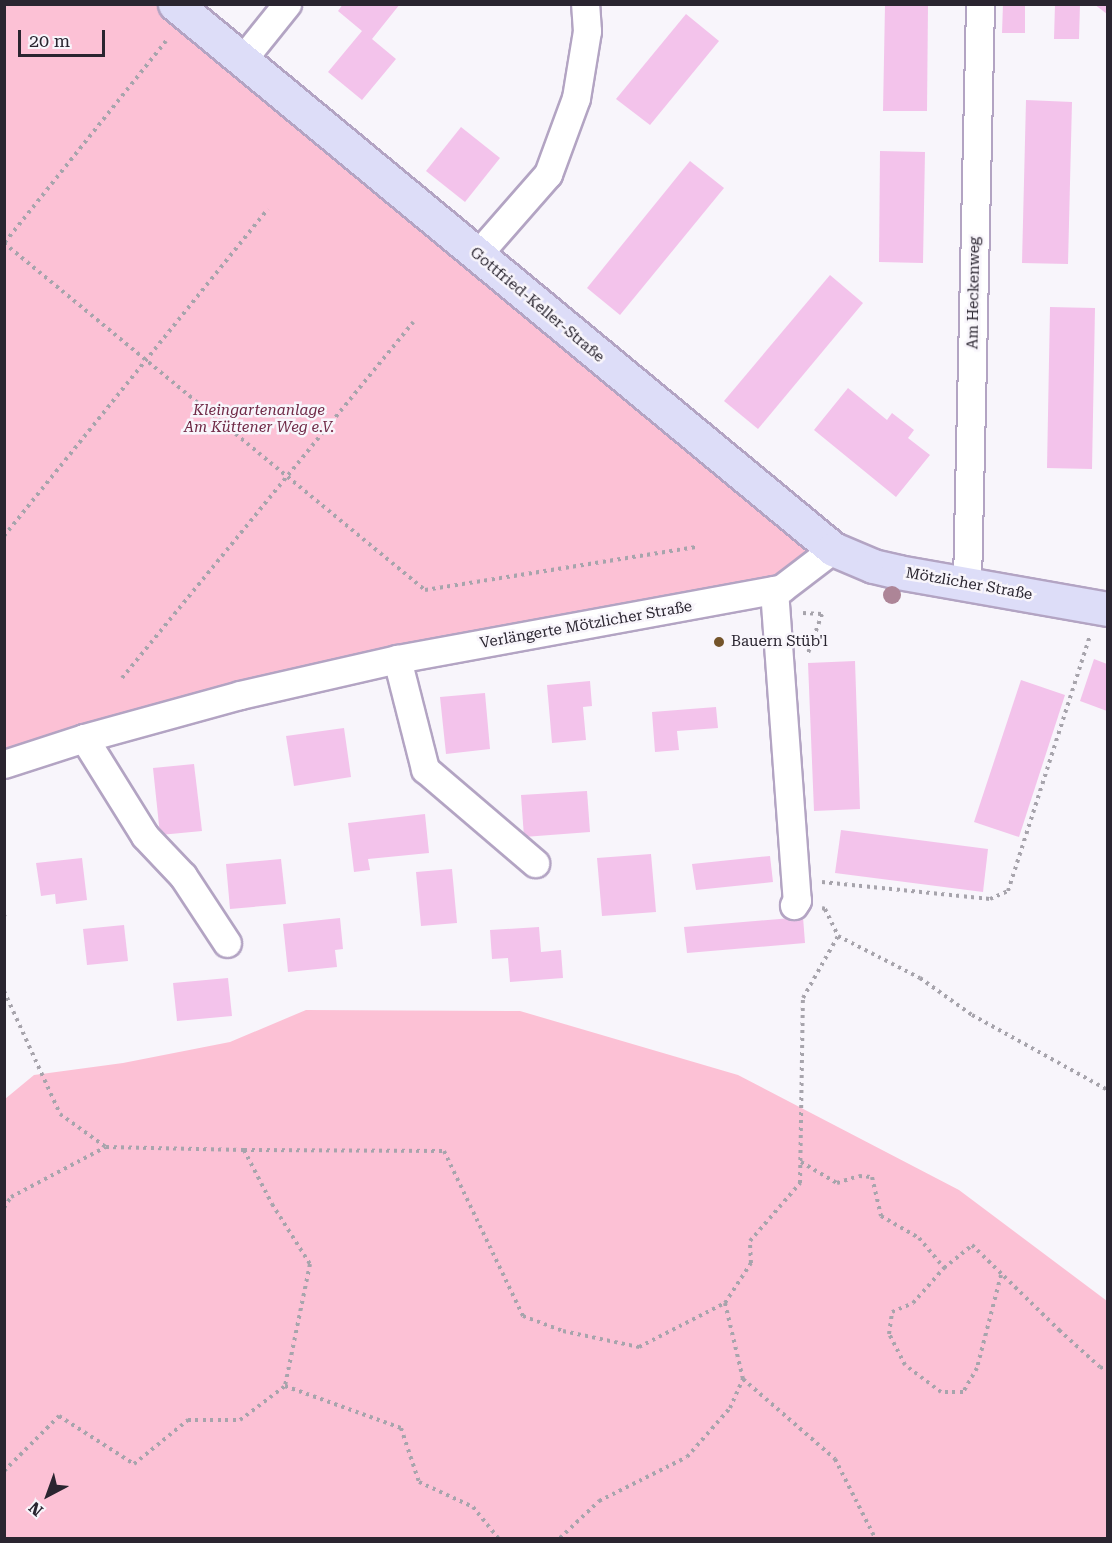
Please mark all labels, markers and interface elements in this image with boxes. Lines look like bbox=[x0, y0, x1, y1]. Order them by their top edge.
scale bar bbox=[21, 18, 108, 56]
text: 20 m bbox=[29, 30, 70, 51]
street label: Am Heckenweg bbox=[964, 237, 984, 349]
street label: Gottfried-Keller-Straße bbox=[466, 244, 608, 366]
park label: Kleingartenanlage Am Küttener Weg e.V. bbox=[184, 401, 334, 436]
street label: Mötzlicher Straße bbox=[904, 564, 1034, 604]
street label: Verlängerte Mötzlicher Straße bbox=[478, 597, 694, 653]
place label: Bauern Stüb'l bbox=[731, 633, 828, 651]
marker: Bauern Stüb'l bbox=[712, 635, 726, 649]
north arrow bbox=[18, 1465, 78, 1525]
text: N bbox=[25, 1498, 47, 1520]

